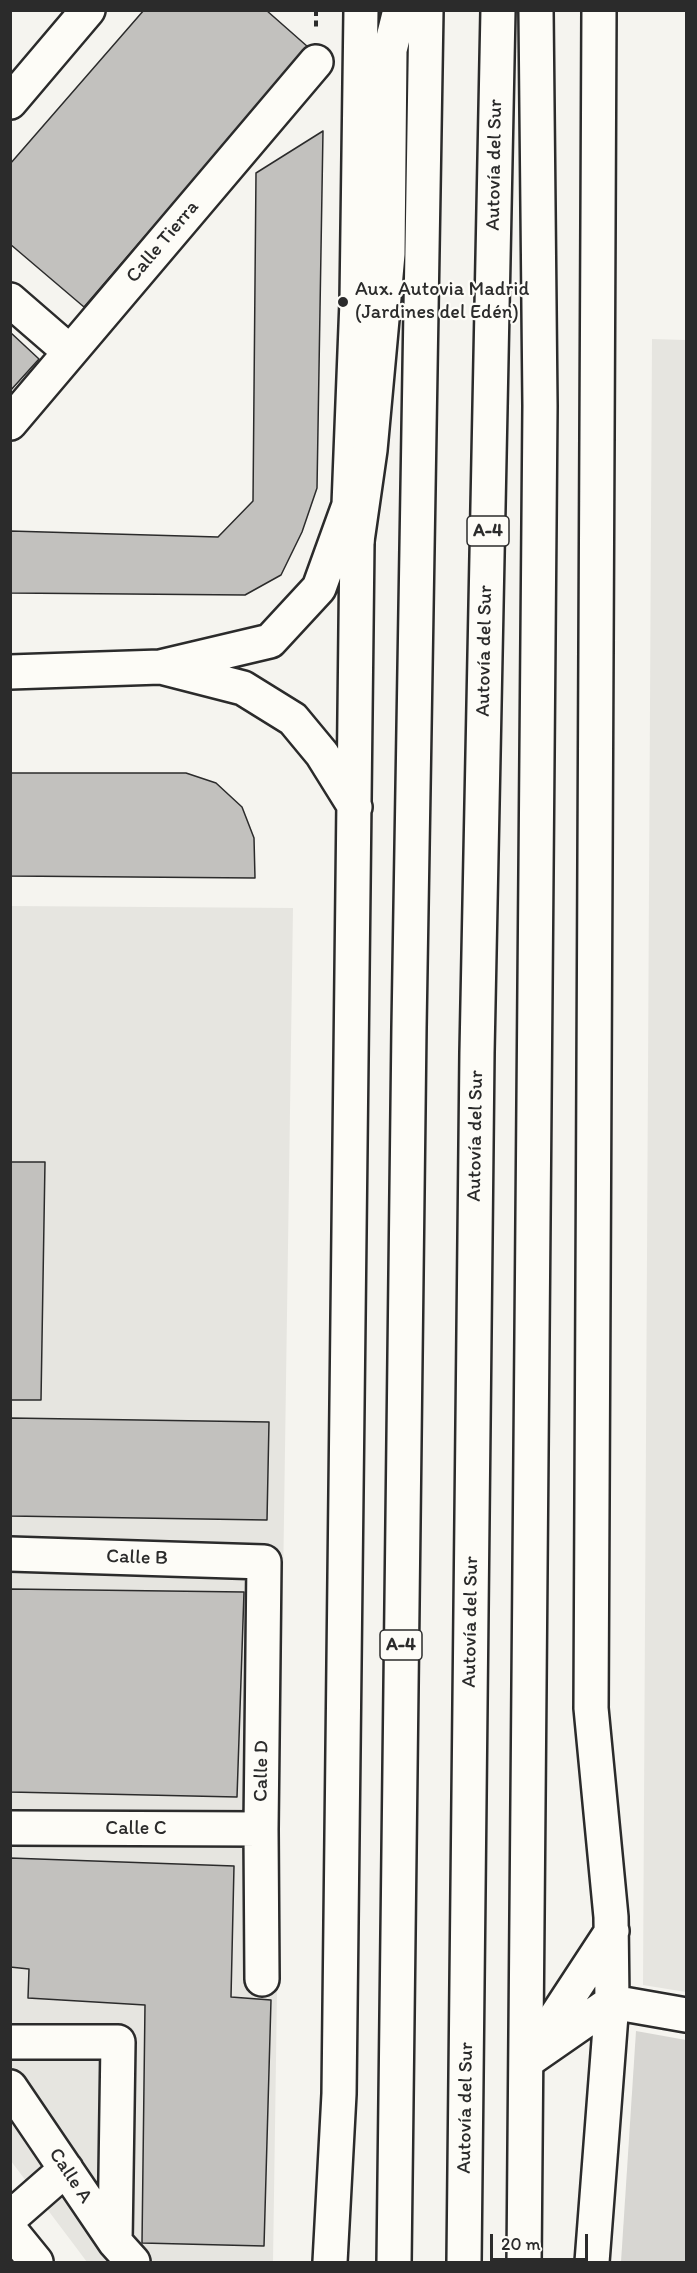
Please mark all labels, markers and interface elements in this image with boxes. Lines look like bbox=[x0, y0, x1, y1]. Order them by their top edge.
street label: Autovía del Sur bbox=[482, 99, 508, 231]
street label: Calle Tierra bbox=[122, 196, 204, 288]
place label: Aux. Autovia Madrid (Jardines del Edén) bbox=[355, 278, 529, 325]
marker: Aux. Autovia Madrid (Jardines del Edén) bbox=[336, 295, 350, 309]
road number: A-4 bbox=[467, 516, 509, 546]
street label: Autovía del Sur bbox=[472, 585, 498, 717]
street label: Autovía del Sur bbox=[463, 1070, 489, 1202]
street label: Calle B bbox=[106, 1545, 168, 1571]
street label: Autovía del Sur bbox=[458, 1556, 484, 1688]
road number: A-4 bbox=[380, 1630, 422, 1660]
street label: Calle D bbox=[249, 1740, 275, 1802]
street label: Calle C bbox=[105, 1817, 167, 1841]
street label: Autovía del Sur bbox=[453, 2042, 479, 2174]
street label: Calle A bbox=[43, 2144, 97, 2208]
scale bar bbox=[493, 2222, 590, 2260]
text: 20 m bbox=[501, 2233, 541, 2255]

